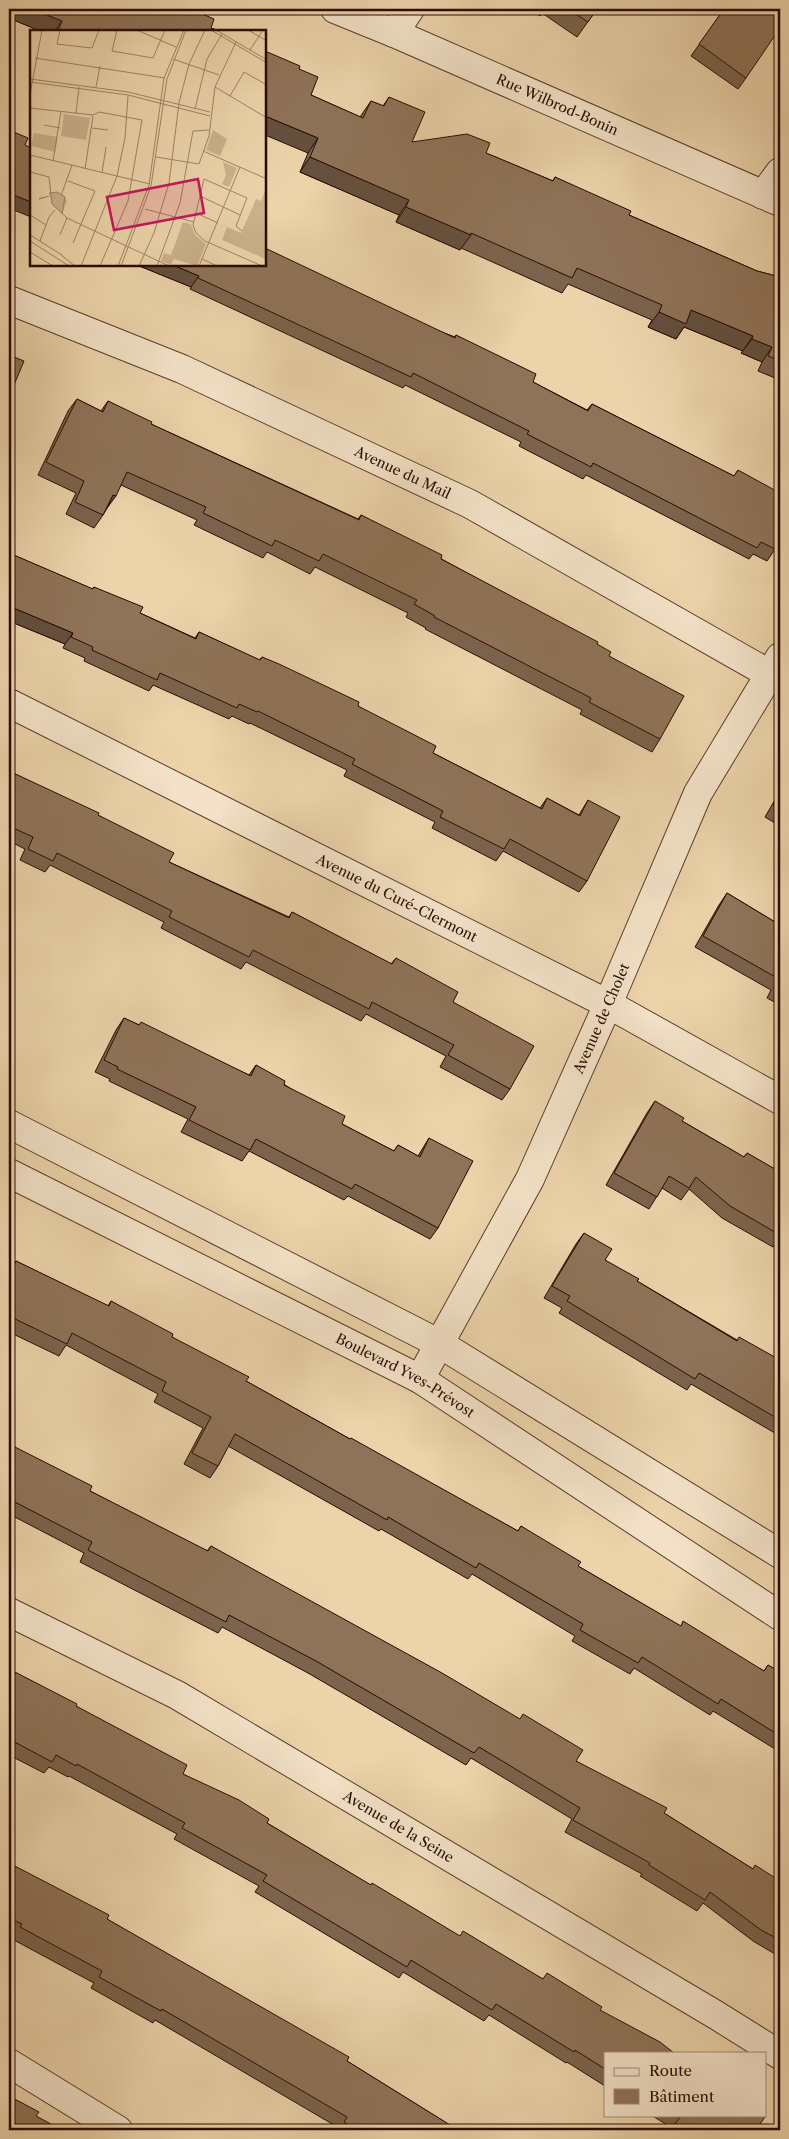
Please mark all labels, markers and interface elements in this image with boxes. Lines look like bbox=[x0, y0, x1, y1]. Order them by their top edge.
inset map bbox=[30, 30, 266, 266]
street label: Rue Wilbrod-Bonin bbox=[494, 70, 621, 139]
street label: Avenue du Mail bbox=[351, 442, 454, 503]
street label: Avenue du Curé-Clermont bbox=[312, 849, 480, 946]
street label: Avenue de Cholet bbox=[569, 960, 633, 1077]
street label: Boulevard Yves-Prévost bbox=[333, 1329, 478, 1421]
street label: Avenue de la Seine bbox=[339, 1786, 457, 1866]
legend bbox=[604, 2052, 766, 2116]
text: Route bbox=[649, 2061, 692, 2080]
text: Bâtiment bbox=[649, 2087, 715, 2106]

